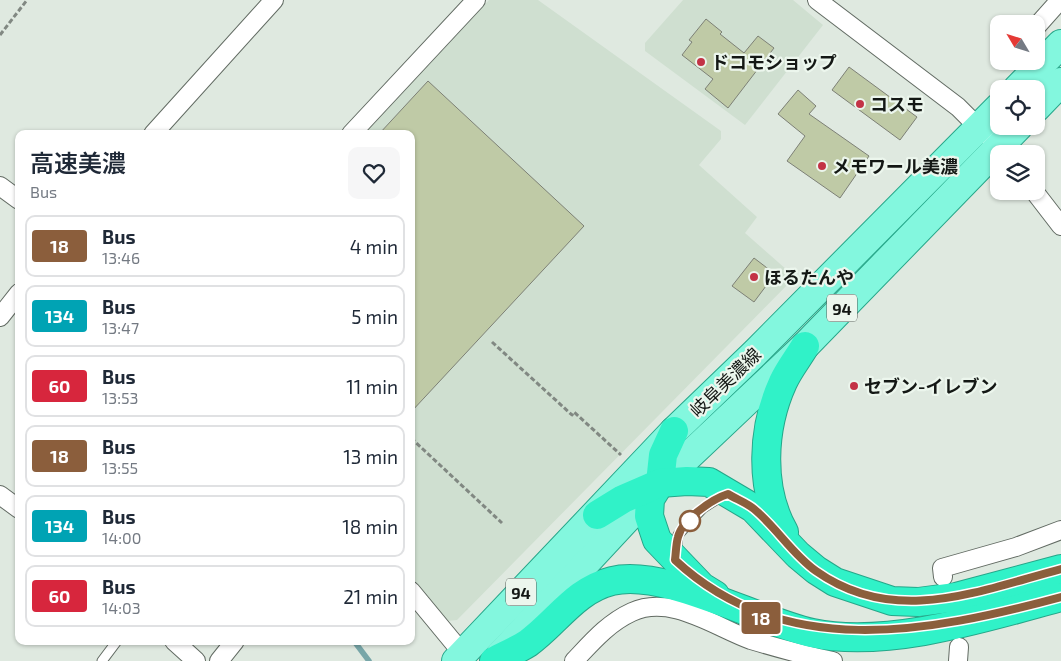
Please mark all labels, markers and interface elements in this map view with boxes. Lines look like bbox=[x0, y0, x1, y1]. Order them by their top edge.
north arrow bbox=[990, 15, 1045, 70]
map controls bbox=[990, 15, 1045, 200]
place label: ドコモショップ bbox=[711, 51, 837, 73]
marker: ドコモショップ bbox=[695, 56, 707, 68]
button: locate bbox=[990, 80, 1045, 135]
place label: コスモ bbox=[870, 93, 924, 115]
marker: コスモ bbox=[854, 98, 866, 110]
button: layers bbox=[990, 145, 1045, 200]
button: heart bbox=[348, 147, 400, 199]
text: 高速美濃 bbox=[30, 148, 126, 177]
place label: メモワール美濃 bbox=[832, 155, 958, 177]
marker: メモワール美濃 bbox=[816, 160, 828, 172]
text: Bus bbox=[30, 182, 57, 201]
text: Bus bbox=[102, 225, 136, 248]
text: 18 bbox=[50, 235, 69, 257]
text: 4 min bbox=[350, 235, 398, 258]
text: 13:46 bbox=[102, 248, 140, 267]
place label: ほるたんや bbox=[764, 266, 854, 288]
marker: ほるたんや bbox=[748, 271, 760, 283]
road number: 94 bbox=[827, 294, 857, 322]
text: Bus bbox=[102, 295, 136, 318]
text: 134 bbox=[45, 305, 74, 327]
text: 5 min bbox=[351, 305, 398, 328]
text: 13:47 bbox=[102, 318, 139, 337]
street label: 岐阜美濃線 bbox=[685, 343, 765, 421]
text: Bus bbox=[102, 365, 136, 388]
text: 60 bbox=[49, 375, 70, 397]
text: 11 min bbox=[346, 375, 398, 398]
place label: セブン-イレブン bbox=[864, 375, 997, 397]
marker: セブン-イレブン bbox=[848, 380, 860, 392]
text: 13:53 bbox=[102, 388, 139, 407]
text: Bus bbox=[102, 435, 136, 458]
text: 18 bbox=[50, 445, 69, 467]
text: 13 min bbox=[343, 445, 398, 468]
text: 13:55 bbox=[102, 458, 138, 477]
text: Bus bbox=[102, 505, 136, 528]
unlabelled marker bbox=[679, 510, 701, 532]
text: 134 bbox=[45, 515, 74, 537]
text: 18 min bbox=[342, 515, 398, 538]
text: 14:00 bbox=[102, 528, 141, 547]
text: Bus bbox=[102, 575, 136, 598]
road number: 94 bbox=[506, 578, 536, 606]
text: 60 bbox=[49, 585, 70, 607]
text: 21 min bbox=[343, 585, 398, 608]
text: 14:03 bbox=[102, 598, 141, 617]
line badge: 18 bbox=[738, 602, 784, 634]
text: 18 bbox=[752, 607, 771, 629]

